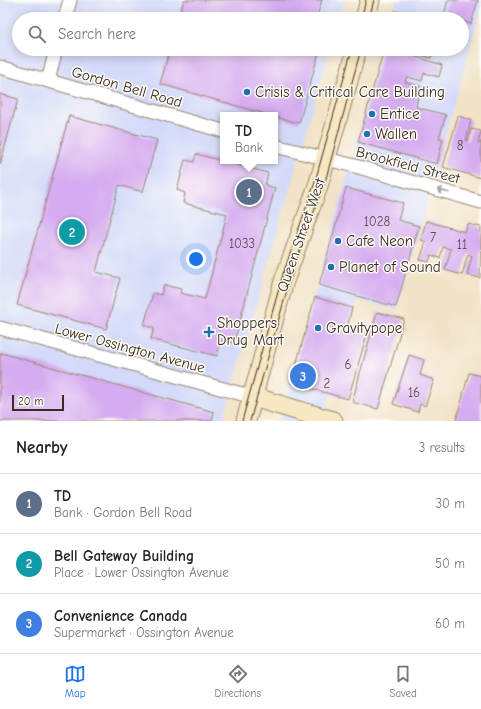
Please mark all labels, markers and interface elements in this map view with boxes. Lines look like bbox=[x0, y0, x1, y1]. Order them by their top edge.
search box bbox=[12, 12, 469, 56]
icon: search bbox=[26, 23, 48, 45]
text: Search here bbox=[58, 25, 136, 43]
street label: Gordon Bell Road bbox=[70, 63, 184, 111]
place label: Crisis & Critical Care Building bbox=[255, 83, 445, 101]
marker: Crisis & Critical Care Building bbox=[242, 87, 252, 97]
place label: Entice bbox=[380, 105, 420, 123]
marker: Entice bbox=[367, 109, 377, 119]
popup bbox=[220, 112, 278, 164]
text: TD bbox=[235, 122, 252, 140]
place label: Wallen bbox=[375, 125, 417, 143]
marker: Wallen bbox=[362, 129, 372, 139]
house number: 8 bbox=[457, 138, 464, 153]
text: Bank bbox=[235, 140, 263, 155]
street label: Brookfield Street bbox=[354, 142, 463, 188]
street label: Queen Street West bbox=[273, 175, 329, 294]
pin: 1 bbox=[236, 177, 262, 207]
one-way arrow bbox=[437, 187, 450, 194]
house number: 1028 bbox=[364, 214, 391, 229]
pin: 2 bbox=[59, 217, 85, 247]
house number: 7 bbox=[430, 230, 436, 245]
place label: Cafe Neon bbox=[346, 232, 413, 250]
house number: 1033 bbox=[229, 236, 255, 251]
marker: Cafe Neon bbox=[333, 236, 343, 246]
house number: 11 bbox=[457, 237, 467, 252]
your location bbox=[186, 249, 206, 269]
place label: Planet of Sound bbox=[339, 258, 441, 276]
marker: Planet of Sound bbox=[326, 262, 336, 272]
place label: Shoppers Drug Mart bbox=[217, 314, 284, 349]
street label: Lower Ossington Avenue bbox=[53, 319, 208, 377]
place label: Gravitypope bbox=[326, 319, 403, 337]
marker: Gravitypope bbox=[313, 323, 323, 333]
marker: Shoppers Drug Mart bbox=[204, 327, 214, 337]
house number: 6 bbox=[344, 357, 352, 372]
pin: 3 bbox=[290, 361, 316, 391]
house number: 2 bbox=[324, 376, 331, 391]
house number: 16 bbox=[408, 385, 420, 400]
scale bar bbox=[12, 393, 64, 412]
text: 20 m bbox=[18, 395, 43, 408]
text: Nearby bbox=[16, 438, 67, 457]
text: 3 results bbox=[419, 440, 465, 455]
text: TD bbox=[54, 487, 71, 505]
text: 1 bbox=[26, 496, 32, 511]
text: 30 m bbox=[435, 496, 465, 511]
text: Bank · Gordon Bell Road bbox=[54, 505, 192, 520]
text: Bell Gateway Building bbox=[54, 547, 194, 565]
text: 2 bbox=[26, 556, 32, 571]
text: 50 m bbox=[435, 556, 465, 571]
text: Place · Lower Ossington Avenue bbox=[54, 565, 229, 580]
text: Convenience Canada bbox=[54, 607, 187, 625]
text: 3 bbox=[26, 616, 32, 631]
text: 60 m bbox=[435, 616, 465, 631]
text: Supermarket · Ossington Avenue bbox=[54, 625, 234, 640]
tab: Map bbox=[64, 663, 86, 700]
tab: Directions bbox=[214, 663, 261, 700]
tab: Saved bbox=[389, 663, 417, 700]

